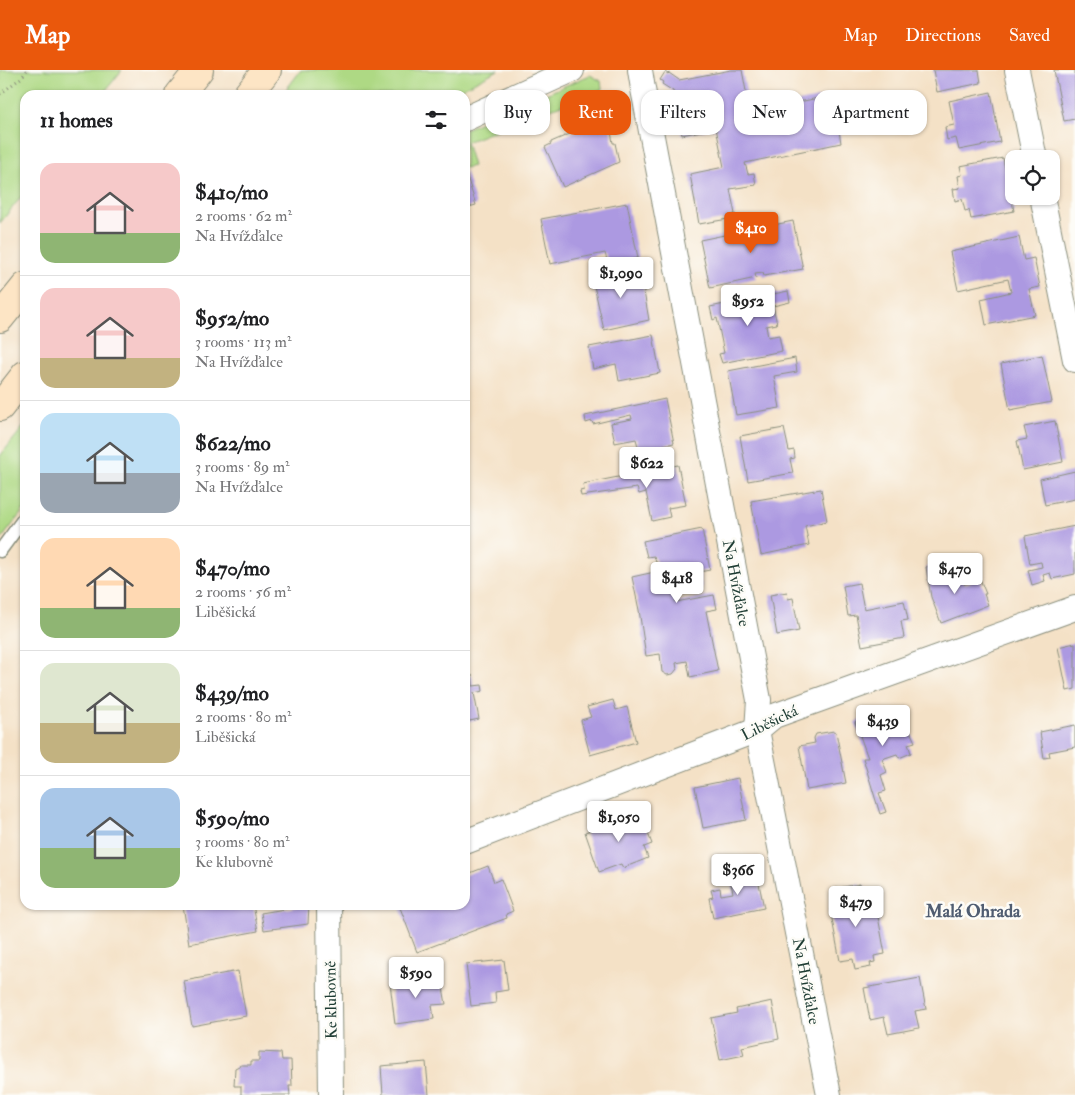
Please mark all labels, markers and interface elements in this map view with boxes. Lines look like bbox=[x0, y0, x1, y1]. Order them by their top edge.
text: Map bbox=[25, 20, 70, 51]
text: Map bbox=[844, 24, 877, 47]
text: Directions bbox=[905, 24, 981, 47]
text: Saved bbox=[1009, 24, 1050, 47]
chip: Buy bbox=[485, 90, 550, 135]
chip: Rent bbox=[560, 90, 631, 135]
chip: Filters bbox=[641, 90, 724, 135]
chip: New bbox=[734, 90, 804, 135]
chip: Apartment bbox=[814, 90, 927, 135]
icon: filters bbox=[422, 106, 450, 134]
text: 11 homes bbox=[40, 107, 113, 134]
map controls bbox=[1005, 150, 1060, 205]
button: locate bbox=[1005, 150, 1060, 205]
text: $410/mo bbox=[195, 179, 268, 206]
icon: home bbox=[80, 183, 140, 243]
text: 2 rooms · 62 m² bbox=[195, 206, 292, 226]
pin: $410 bbox=[721, 212, 781, 254]
text: $410 bbox=[735, 218, 767, 238]
text: Na Hvížďalce bbox=[195, 226, 283, 246]
pin: $1,090 bbox=[580, 256, 662, 299]
text: $1,090 bbox=[599, 263, 643, 283]
pin: $952 bbox=[718, 284, 778, 327]
text: $952 bbox=[732, 291, 764, 311]
text: $952/mo bbox=[195, 305, 269, 332]
icon: home bbox=[80, 308, 140, 368]
text: 3 rooms · 113 m² bbox=[195, 332, 291, 352]
text: Na Hvížďalce bbox=[195, 352, 283, 372]
text: $622/mo bbox=[195, 430, 271, 457]
icon: home bbox=[80, 433, 140, 493]
pin: $622 bbox=[617, 446, 677, 489]
text: $622 bbox=[630, 453, 664, 473]
text: 3 rooms · 89 m² bbox=[195, 457, 290, 477]
text: Na Hvížďalce bbox=[195, 477, 283, 497]
street label: Na Hvížďalce bbox=[718, 538, 754, 629]
pin: $470 bbox=[925, 552, 985, 595]
text: $470/mo bbox=[195, 555, 270, 582]
icon: home bbox=[80, 558, 140, 618]
text: $470 bbox=[939, 559, 971, 579]
pin: $418 bbox=[647, 562, 707, 604]
text: $418 bbox=[662, 568, 692, 588]
text: 2 rooms · 56 m² bbox=[195, 582, 291, 602]
text: Liběšická bbox=[195, 602, 256, 622]
text: $439/mo bbox=[195, 680, 269, 707]
icon: home bbox=[80, 683, 140, 743]
street label: Liběšická bbox=[738, 700, 801, 745]
pin: $439 bbox=[853, 704, 913, 747]
text: 2 rooms · 80 m² bbox=[195, 707, 292, 727]
text: $439 bbox=[867, 711, 899, 731]
text: Liběšická bbox=[195, 727, 256, 747]
pin: $1,050 bbox=[578, 800, 660, 843]
text: $590/mo bbox=[195, 805, 269, 832]
text: $1,050 bbox=[598, 807, 640, 827]
icon: home bbox=[80, 808, 140, 868]
text: 3 rooms · 80 m² bbox=[195, 832, 290, 852]
text: Ke klubovně bbox=[195, 852, 273, 872]
pin: $366 bbox=[708, 854, 768, 896]
text: $366 bbox=[722, 860, 754, 880]
pin: $479 bbox=[826, 886, 886, 928]
text: $479 bbox=[840, 892, 872, 912]
district label: Malá Ohrada bbox=[925, 900, 1021, 923]
street label: Na Hvížďalce bbox=[788, 936, 824, 1027]
pin: $590 bbox=[386, 956, 446, 999]
street label: Ke klubovně bbox=[320, 960, 342, 1039]
text: $590 bbox=[400, 963, 432, 983]

